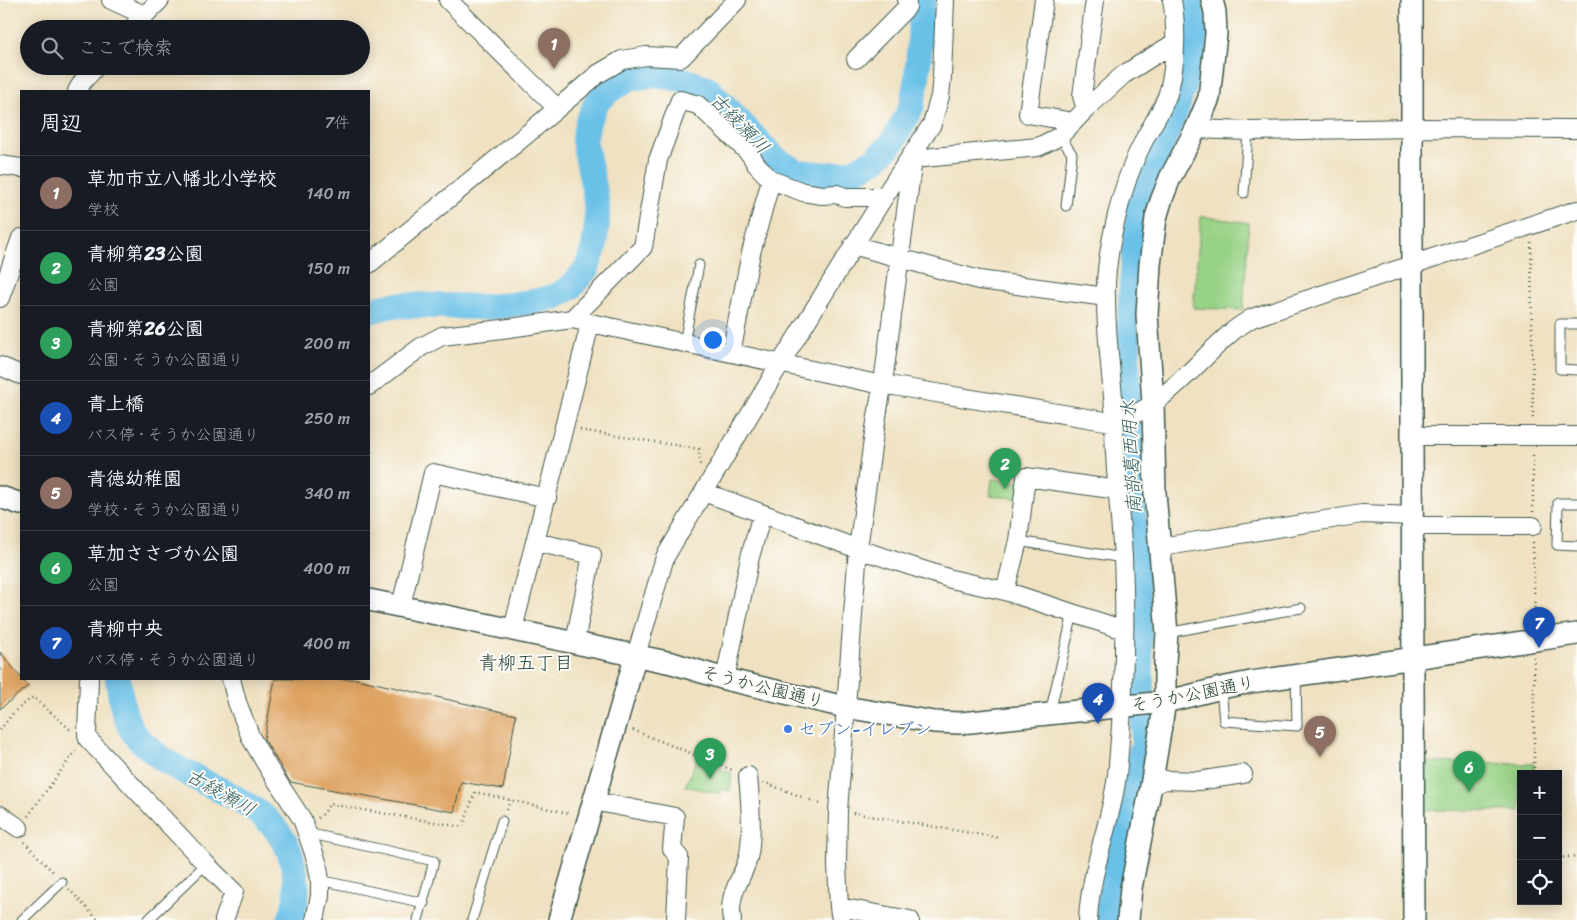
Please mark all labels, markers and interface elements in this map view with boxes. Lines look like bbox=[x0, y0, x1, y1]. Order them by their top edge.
search box bbox=[20, 20, 370, 75]
pin: 1 bbox=[538, 28, 570, 69]
text: ここで検索 bbox=[78, 31, 173, 64]
icon: search bbox=[38, 34, 66, 62]
water label: 古綾瀬川 bbox=[702, 84, 778, 162]
text: 周辺 bbox=[40, 104, 82, 142]
text: 7件 bbox=[325, 108, 350, 137]
text: 草加市立八幡北小学校 bbox=[87, 162, 277, 195]
text: 1 bbox=[53, 179, 59, 208]
text: 140 m bbox=[307, 179, 350, 208]
text: 学校 bbox=[87, 195, 119, 224]
text: 青柳第23公園 bbox=[87, 237, 203, 270]
text: 2 bbox=[51, 254, 61, 283]
text: 150 m bbox=[307, 254, 350, 283]
text: 公園 bbox=[87, 270, 119, 299]
text: 青柳第26公園 bbox=[87, 312, 204, 345]
your location bbox=[700, 327, 726, 353]
text: 3 bbox=[52, 329, 60, 358]
text: 200 m bbox=[304, 329, 350, 358]
text: 公園 · そうか公園通り bbox=[87, 345, 244, 374]
text: 青上橋 bbox=[87, 387, 144, 420]
water label: 南部葛西用水 bbox=[1112, 399, 1150, 515]
text: 4 bbox=[51, 404, 61, 433]
text: 250 m bbox=[304, 404, 350, 433]
text: バス停 · そうか公園通り bbox=[87, 420, 260, 449]
pin: 2 bbox=[989, 448, 1021, 489]
text: 青徳幼稚園 bbox=[87, 462, 182, 495]
text: 5 bbox=[51, 479, 61, 508]
text: 340 m bbox=[305, 479, 350, 508]
text: 学校 · そうか公園通り bbox=[87, 495, 244, 524]
text: 草加ささづか公園 bbox=[87, 537, 239, 570]
text: 6 bbox=[51, 554, 61, 583]
text: 400 m bbox=[303, 554, 350, 583]
text: 公園 bbox=[87, 570, 119, 599]
pin: 7 bbox=[1523, 607, 1555, 648]
text: 青柳中央 bbox=[87, 612, 163, 645]
text: 7 bbox=[51, 629, 61, 658]
text: 400 m bbox=[303, 629, 350, 658]
text: バス停 · そうか公園通り bbox=[87, 645, 260, 674]
district label: 青柳五丁目 bbox=[478, 646, 574, 679]
street label: そうか公園通り bbox=[698, 656, 828, 718]
street label: そうか公園通り bbox=[1128, 666, 1258, 722]
pin: 4 bbox=[1082, 683, 1114, 724]
place label: セブン-イレブン bbox=[798, 713, 932, 745]
pin: 5 bbox=[1304, 716, 1336, 757]
marker: セブン-イレブン bbox=[782, 723, 794, 735]
pin: 3 bbox=[694, 738, 726, 779]
pin: 6 bbox=[1453, 751, 1485, 792]
water label: 古綾瀬川 bbox=[180, 759, 262, 825]
map controls bbox=[1517, 770, 1562, 905]
button: + bbox=[1517, 770, 1562, 815]
button: − bbox=[1517, 815, 1562, 860]
button: locate bbox=[1517, 860, 1562, 905]

